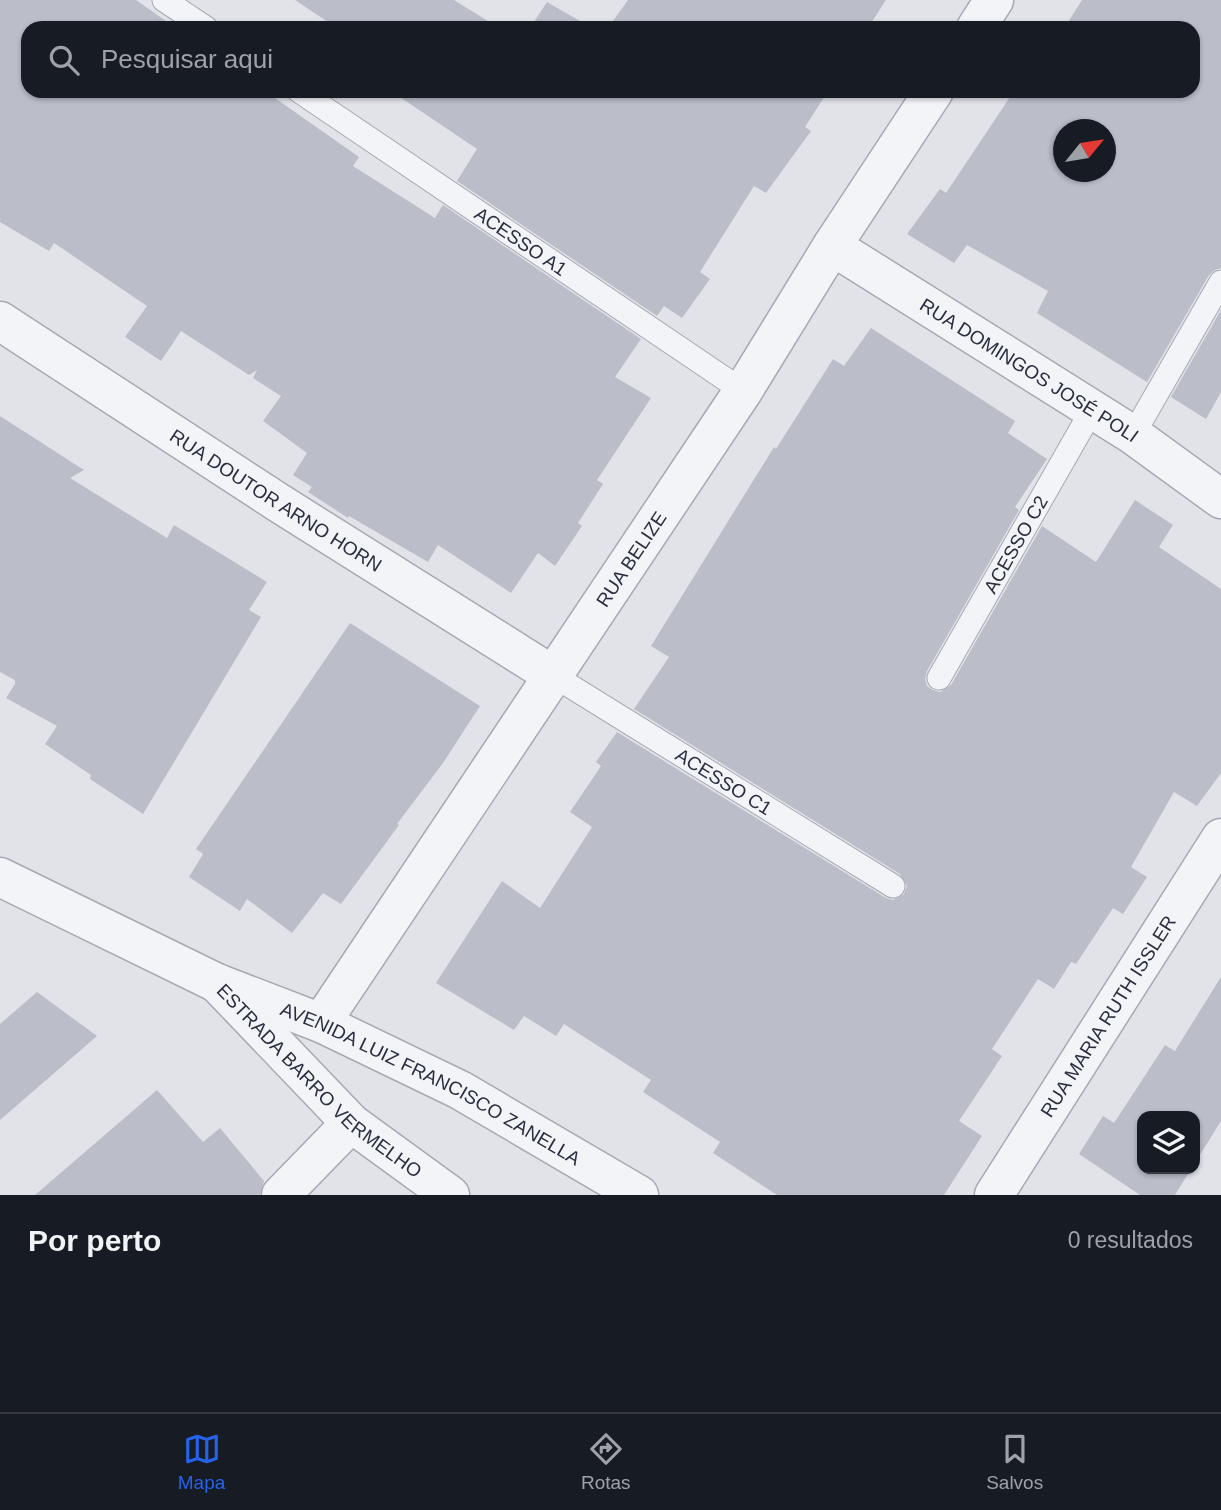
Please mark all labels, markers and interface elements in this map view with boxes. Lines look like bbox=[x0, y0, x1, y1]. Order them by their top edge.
search box bbox=[21, 21, 1200, 98]
icon: search bbox=[45, 41, 83, 79]
text: Pesquisar aqui bbox=[101, 44, 273, 74]
north arrow bbox=[1053, 119, 1116, 182]
street label: ACESSO A1 bbox=[471, 202, 571, 280]
street label: RUA DOMINGOS JOSÉ POLI bbox=[916, 294, 1143, 446]
street label: RUA DOUTOR ARNO HORN bbox=[166, 425, 386, 575]
street label: ACESSO C2 bbox=[979, 492, 1051, 597]
street label: RUA BELIZE bbox=[592, 507, 670, 610]
street label: ACESSO C1 bbox=[672, 744, 776, 819]
street label: RUA MARIA RUTH ISSLER bbox=[1036, 912, 1180, 1121]
street label: ESTRADA BARRO VERMELHO bbox=[213, 979, 426, 1182]
street label: AVENIDA LUIZ FRANCISCO ZANELLA bbox=[278, 998, 585, 1169]
map controls bbox=[1137, 1111, 1200, 1174]
button: layers bbox=[1137, 1111, 1200, 1174]
text: Por perto bbox=[28, 1224, 161, 1257]
text: 0 resultados bbox=[1068, 1227, 1193, 1253]
tab: Mapa bbox=[178, 1430, 225, 1494]
tab: Rotas bbox=[581, 1430, 631, 1494]
tab: Salvos bbox=[986, 1430, 1043, 1494]

